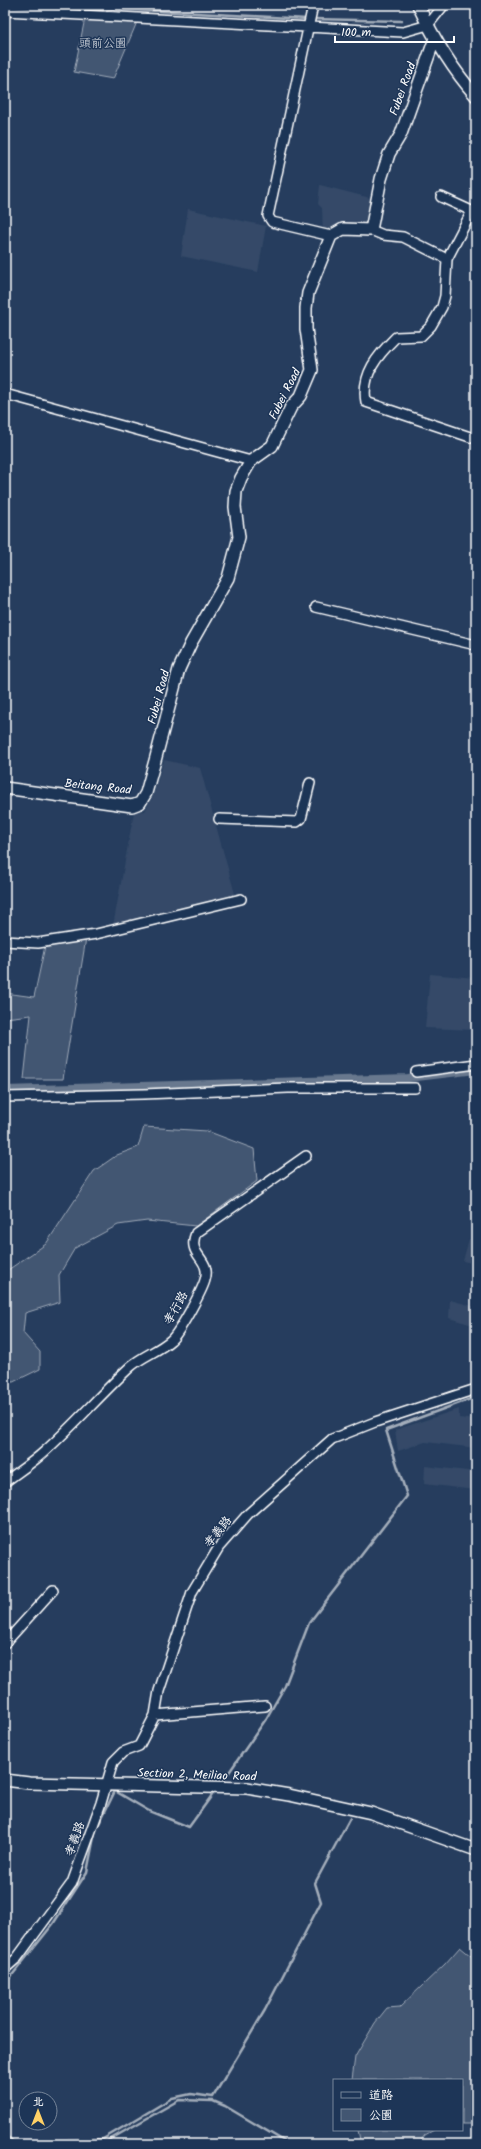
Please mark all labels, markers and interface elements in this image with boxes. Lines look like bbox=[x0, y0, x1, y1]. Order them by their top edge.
scale bar bbox=[335, 18, 454, 44]
text: 100 m bbox=[341, 23, 372, 42]
park label: 頭前公園 bbox=[79, 34, 127, 53]
street label: Fubei Road bbox=[385, 59, 422, 118]
street label: Fubei Road bbox=[264, 364, 307, 423]
street label: Fubei Road bbox=[143, 667, 176, 726]
street label: Beitang Road bbox=[64, 774, 133, 800]
street label: 孝行路 bbox=[159, 1288, 193, 1328]
street label: 孝義路 bbox=[199, 1512, 237, 1552]
street label: Section 2, Meiliao Road bbox=[137, 1763, 258, 1787]
street label: 孝義路 bbox=[60, 1819, 90, 1859]
legend bbox=[333, 2079, 463, 2131]
text: 道路 bbox=[369, 2086, 393, 2105]
north arrow bbox=[18, 2091, 58, 2131]
text: 北 bbox=[33, 2093, 44, 2111]
text: 公園 bbox=[369, 2106, 393, 2125]

